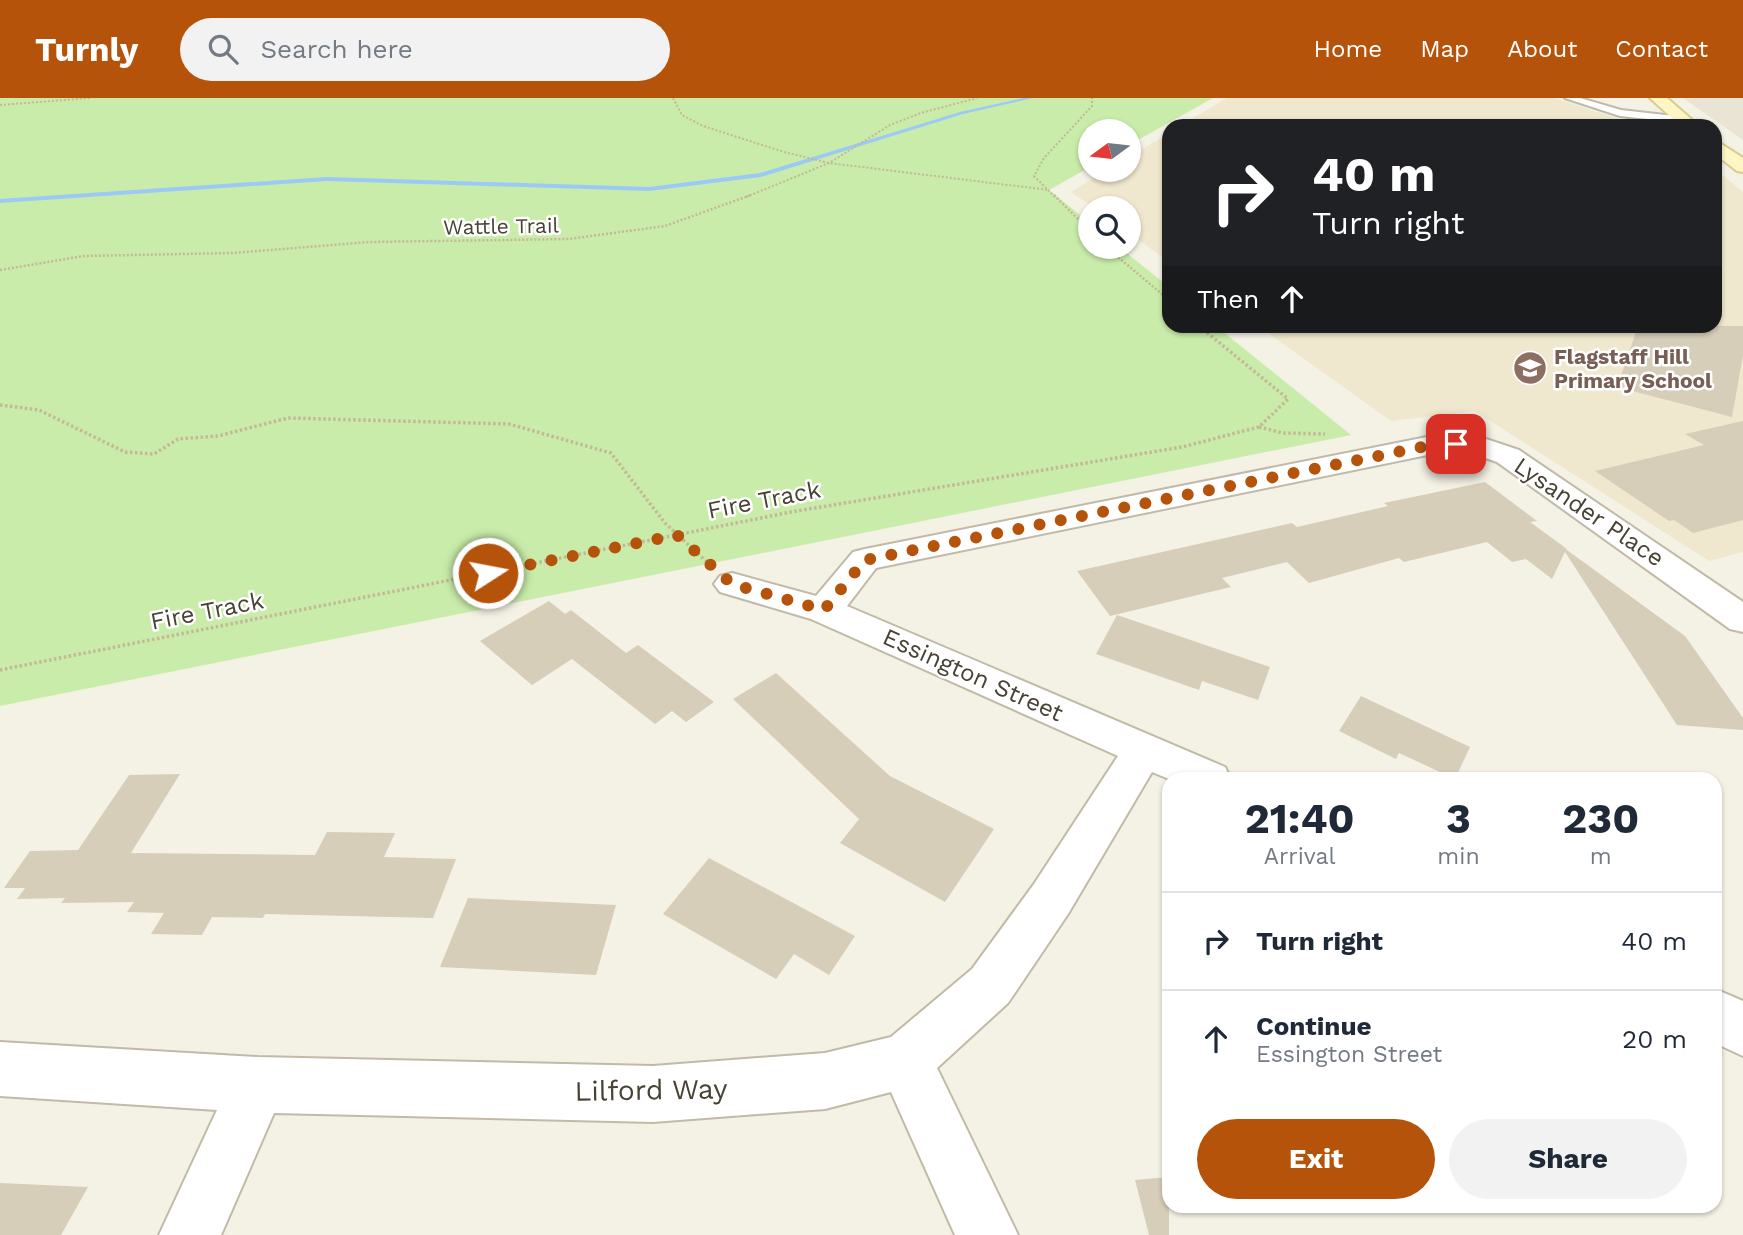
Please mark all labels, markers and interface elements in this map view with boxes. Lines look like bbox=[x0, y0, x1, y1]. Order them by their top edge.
search box bbox=[180, 18, 670, 81]
text: Turnly bbox=[35, 30, 138, 69]
icon: search bbox=[204, 30, 242, 68]
text: Search here bbox=[260, 34, 413, 64]
text: Home bbox=[1314, 35, 1382, 63]
text: Map bbox=[1420, 35, 1469, 63]
text: About bbox=[1507, 35, 1577, 63]
text: Contact bbox=[1615, 35, 1708, 63]
north arrow bbox=[1078, 119, 1141, 182]
map controls bbox=[1078, 119, 1141, 259]
text: 40 m bbox=[1312, 145, 1435, 203]
icon: right bbox=[1197, 147, 1288, 238]
button: search bbox=[1078, 196, 1141, 259]
text: Turn right bbox=[1312, 204, 1464, 242]
street label: Wattle Trail bbox=[443, 212, 560, 240]
icon: ahead bbox=[1273, 280, 1311, 318]
text: Then bbox=[1197, 284, 1259, 314]
place label: Flagstaff Hill Primary School bbox=[1554, 344, 1712, 393]
school or university icon: Flagstaff Hill Primary School bbox=[1511, 349, 1549, 387]
pin bbox=[1426, 414, 1486, 474]
icon: arrive bbox=[1437, 425, 1475, 463]
street label: Lysander Place bbox=[1509, 452, 1669, 572]
street label: Fire Track bbox=[705, 475, 823, 525]
position arrow bbox=[451, 536, 525, 610]
street label: Fire Track bbox=[148, 586, 266, 636]
street label: Essington Street bbox=[879, 623, 1067, 727]
text: 21:40 bbox=[1245, 794, 1355, 843]
text: 3 bbox=[1446, 794, 1471, 843]
text: 230 bbox=[1562, 794, 1639, 843]
text: Arrival bbox=[1264, 843, 1336, 870]
text: min bbox=[1437, 843, 1480, 870]
text: m bbox=[1590, 843, 1612, 870]
icon: right bbox=[1197, 922, 1235, 960]
text: Turn right bbox=[1256, 926, 1383, 956]
text: 40 m bbox=[1621, 926, 1687, 956]
text: Continue bbox=[1256, 1011, 1372, 1041]
icon: ahead bbox=[1197, 1020, 1235, 1058]
text: 20 m bbox=[1622, 1024, 1687, 1054]
text: Essington Street bbox=[1256, 1041, 1442, 1068]
street label: Lilford Way bbox=[574, 1072, 728, 1108]
button: Exit bbox=[1197, 1119, 1435, 1199]
button: Share bbox=[1449, 1119, 1687, 1199]

